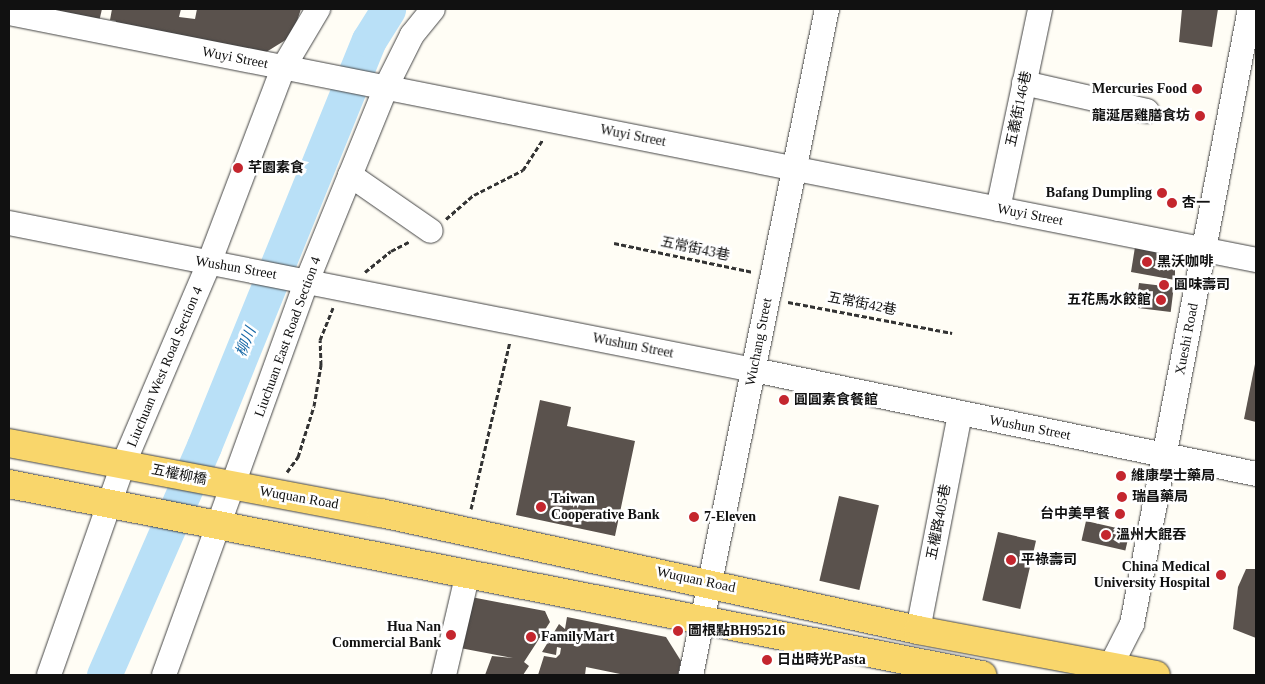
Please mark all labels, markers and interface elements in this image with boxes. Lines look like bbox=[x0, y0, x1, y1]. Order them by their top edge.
street label: Wuyi Street bbox=[201, 43, 269, 73]
street label: 五義街146巷 bbox=[1003, 70, 1035, 148]
place label: Mercuries Food bbox=[1092, 81, 1187, 97]
marker: Mercuries Food bbox=[1191, 83, 1203, 95]
place label: 龍涎居雞膳食坊 bbox=[1092, 108, 1190, 124]
marker: 龍涎居雞膳食坊 bbox=[1194, 110, 1206, 122]
street label: Wuyi Street bbox=[599, 121, 667, 151]
place label: 芊園素食 bbox=[248, 160, 304, 176]
marker: 芊園素食 bbox=[232, 162, 244, 174]
place label: Bafang Dumpling bbox=[1046, 185, 1152, 201]
marker: Bafang Dumpling bbox=[1156, 187, 1168, 199]
place label: 杏一 bbox=[1182, 195, 1210, 211]
marker: 杏一 bbox=[1166, 197, 1178, 209]
street label: Wuyi Street bbox=[996, 200, 1064, 230]
street label: 五常街43巷 bbox=[659, 234, 731, 264]
street label: Wushun Street bbox=[194, 253, 278, 283]
street label: Liuchuan East Road Section 4 bbox=[251, 254, 325, 420]
place label: 黑沃咖啡 bbox=[1157, 254, 1213, 270]
marker: 黑沃咖啡 bbox=[1141, 256, 1153, 268]
place label: 圓味壽司 bbox=[1174, 277, 1230, 293]
marker: 圓味壽司 bbox=[1158, 279, 1170, 291]
street label: Liuchuan West Road Section 4 bbox=[123, 284, 207, 450]
street label: 五常街42巷 bbox=[826, 289, 898, 319]
place label: 五花馬水餃館 bbox=[1067, 292, 1151, 308]
marker: 五花馬水餃館 bbox=[1155, 294, 1167, 306]
street label: Wuchang Street bbox=[742, 297, 776, 387]
street label: Xueshi Road bbox=[1172, 302, 1202, 376]
water label: 柳川 bbox=[232, 325, 260, 359]
street label: Wushun Street bbox=[591, 330, 675, 362]
place label: 圓圓素食餐館 bbox=[794, 392, 878, 408]
marker: 圓圓素食餐館 bbox=[778, 394, 790, 406]
street label: Wushun Street bbox=[988, 412, 1072, 444]
street label: 五權柳橋 bbox=[150, 461, 208, 489]
place label: 維康學士藥局 bbox=[1131, 468, 1215, 484]
marker: 維康學士藥局 bbox=[1115, 470, 1127, 482]
street label: Wuquan Road bbox=[258, 483, 340, 513]
street label: 五權路405巷 bbox=[923, 483, 955, 561]
place label: 瑞昌藥局 bbox=[1132, 489, 1188, 505]
place label: Taiwan Cooperative Bank bbox=[551, 491, 660, 524]
marker: 瑞昌藥局 bbox=[1116, 491, 1128, 503]
marker: Taiwan Cooperative Bank bbox=[535, 501, 547, 513]
place label: 台中美早餐 bbox=[1040, 506, 1110, 522]
marker: 台中美早餐 bbox=[1114, 508, 1126, 520]
place label: 7-Eleven bbox=[704, 509, 756, 525]
marker: 7-Eleven bbox=[688, 511, 700, 523]
place label: 溫州大餛吞 bbox=[1116, 527, 1186, 543]
marker: 溫州大餛吞 bbox=[1100, 529, 1112, 541]
place label: 平祿壽司 bbox=[1021, 552, 1077, 568]
marker: 平祿壽司 bbox=[1005, 554, 1017, 566]
place label: China Medical University Hospital bbox=[1094, 559, 1210, 592]
street label: Wuquan Road bbox=[655, 563, 737, 597]
marker: China Medical University Hospital bbox=[1214, 568, 1228, 582]
place label: Hua Nan Commercial Bank bbox=[332, 619, 441, 652]
place label: 圖根點BH95216 bbox=[688, 623, 785, 639]
marker: 圖根點BH95216 bbox=[672, 625, 684, 637]
marker: Hua Nan Commercial Bank bbox=[445, 629, 457, 641]
place label: FamilyMart bbox=[541, 629, 614, 645]
marker: FamilyMart bbox=[525, 631, 537, 643]
place label: 日出時光Pasta bbox=[777, 652, 866, 668]
marker: 日出時光Pasta bbox=[761, 654, 773, 666]

